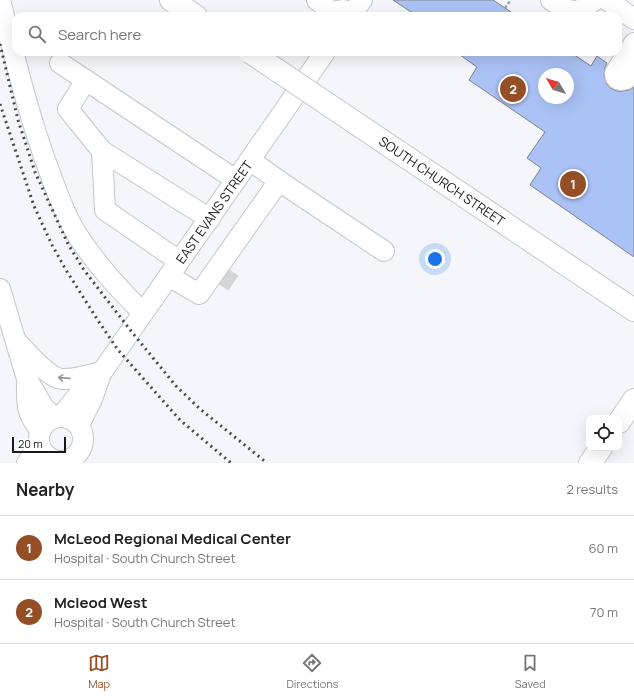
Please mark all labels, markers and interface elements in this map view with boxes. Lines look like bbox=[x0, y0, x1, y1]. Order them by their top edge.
search box bbox=[12, 12, 622, 56]
icon: search bbox=[26, 23, 48, 45]
text: Search here bbox=[58, 24, 141, 45]
north arrow bbox=[538, 68, 574, 104]
pin: 2 bbox=[500, 74, 526, 104]
street label: SOUTH CHURCH STREET bbox=[375, 132, 509, 230]
street label: EAST EVANS STREET bbox=[172, 157, 257, 267]
pin: 1 bbox=[560, 169, 586, 199]
your location bbox=[425, 249, 445, 269]
one-way arrow bbox=[58, 374, 71, 381]
map controls bbox=[586, 415, 622, 451]
button: locate bbox=[586, 415, 622, 451]
scale bar bbox=[12, 435, 66, 454]
text: 20 m bbox=[18, 436, 43, 451]
text: Nearby bbox=[16, 478, 74, 501]
text: 2 results bbox=[566, 480, 618, 498]
text: McLeod Regional Medical Center bbox=[54, 528, 291, 549]
text: 1 bbox=[26, 539, 32, 557]
text: 60 m bbox=[588, 539, 618, 557]
text: Hospital · South Church Street bbox=[54, 549, 236, 567]
text: Mcleod West bbox=[54, 592, 147, 613]
text: 2 bbox=[25, 603, 33, 621]
text: 70 m bbox=[590, 603, 618, 621]
text: Hospital · South Church Street bbox=[54, 613, 236, 631]
tab: Map bbox=[88, 652, 110, 691]
tab: Directions bbox=[286, 652, 339, 691]
tab: Saved bbox=[515, 652, 546, 691]

